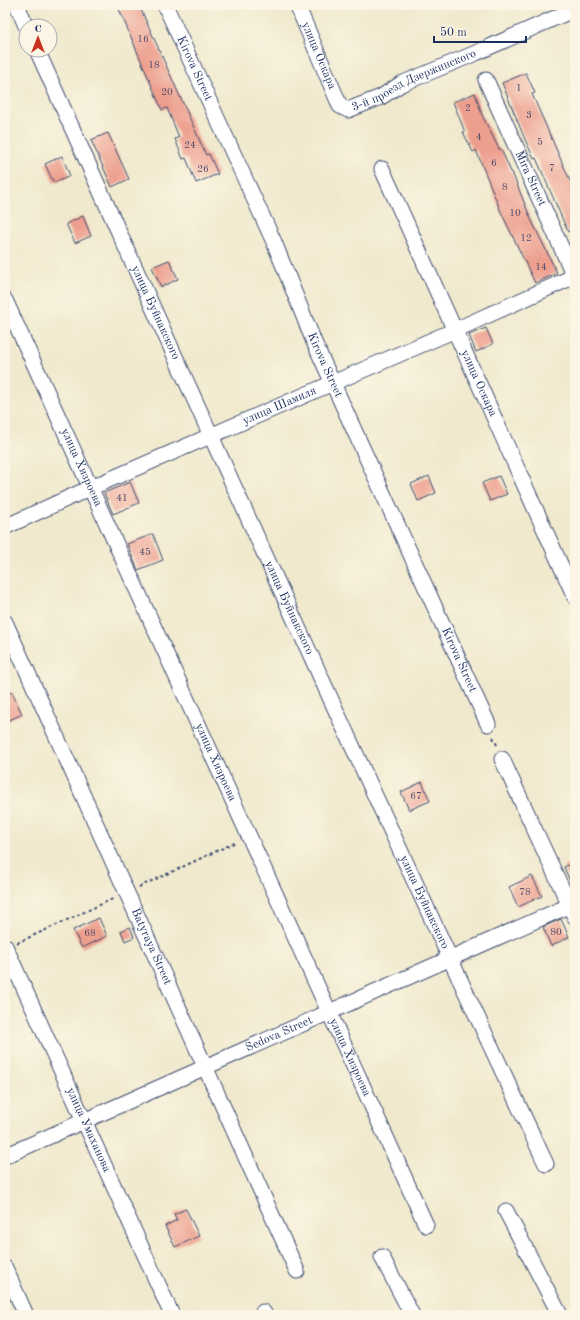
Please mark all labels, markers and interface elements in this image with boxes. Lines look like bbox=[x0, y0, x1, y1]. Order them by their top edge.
north arrow bbox=[18, 18, 58, 58]
scale bar bbox=[434, 18, 526, 44]
street label: улица Оскара bbox=[299, 20, 338, 91]
text: С bbox=[34, 24, 42, 35]
text: 50 m bbox=[440, 26, 467, 39]
house number: 16 bbox=[137, 34, 149, 44]
street label: Kirova Street bbox=[174, 34, 214, 103]
street label: 3-й проезд Дзержинского bbox=[350, 48, 478, 114]
house number: 18 bbox=[148, 60, 160, 70]
house number: 1 bbox=[516, 83, 522, 93]
house number: 20 bbox=[161, 87, 173, 97]
house number: 2 bbox=[465, 103, 471, 113]
house number: 3 bbox=[526, 110, 532, 120]
house number: 4 bbox=[476, 132, 482, 142]
house number: 5 bbox=[537, 137, 543, 147]
house number: 24 bbox=[184, 140, 196, 150]
street label: Mira Street bbox=[513, 149, 548, 208]
house number: 6 bbox=[491, 158, 497, 168]
house number: 7 bbox=[549, 163, 555, 173]
house number: 26 bbox=[197, 164, 209, 174]
house number: 8 bbox=[502, 182, 508, 192]
house number: 10 bbox=[509, 208, 521, 218]
house number: 12 bbox=[520, 233, 532, 243]
house number: 14 bbox=[535, 262, 547, 272]
street label: улица Буйнакского bbox=[129, 264, 182, 362]
street label: Kirova Street bbox=[305, 331, 344, 399]
street label: улица Оскара bbox=[458, 348, 499, 419]
street label: улица Шамиля bbox=[241, 385, 318, 427]
street label: улица Хизроева bbox=[58, 427, 104, 508]
house number: 41 bbox=[116, 493, 128, 503]
house number: 45 bbox=[139, 547, 151, 557]
street label: улица Буйнакского bbox=[262, 559, 315, 657]
street label: Kirova Street bbox=[439, 626, 479, 694]
street label: улица Хизроева bbox=[193, 722, 238, 803]
house number: 67 bbox=[410, 791, 422, 801]
street label: улица Буйнакского bbox=[397, 854, 451, 951]
house number: 78 bbox=[519, 887, 531, 897]
street label: Batyraya Street bbox=[129, 907, 173, 987]
house number: 80 bbox=[550, 927, 562, 937]
house number: 68 bbox=[84, 928, 96, 938]
street label: Sedova Street bbox=[244, 1014, 314, 1054]
street label: улица Хизроева bbox=[327, 1016, 373, 1098]
street label: улица Умаханова bbox=[64, 1086, 113, 1174]

